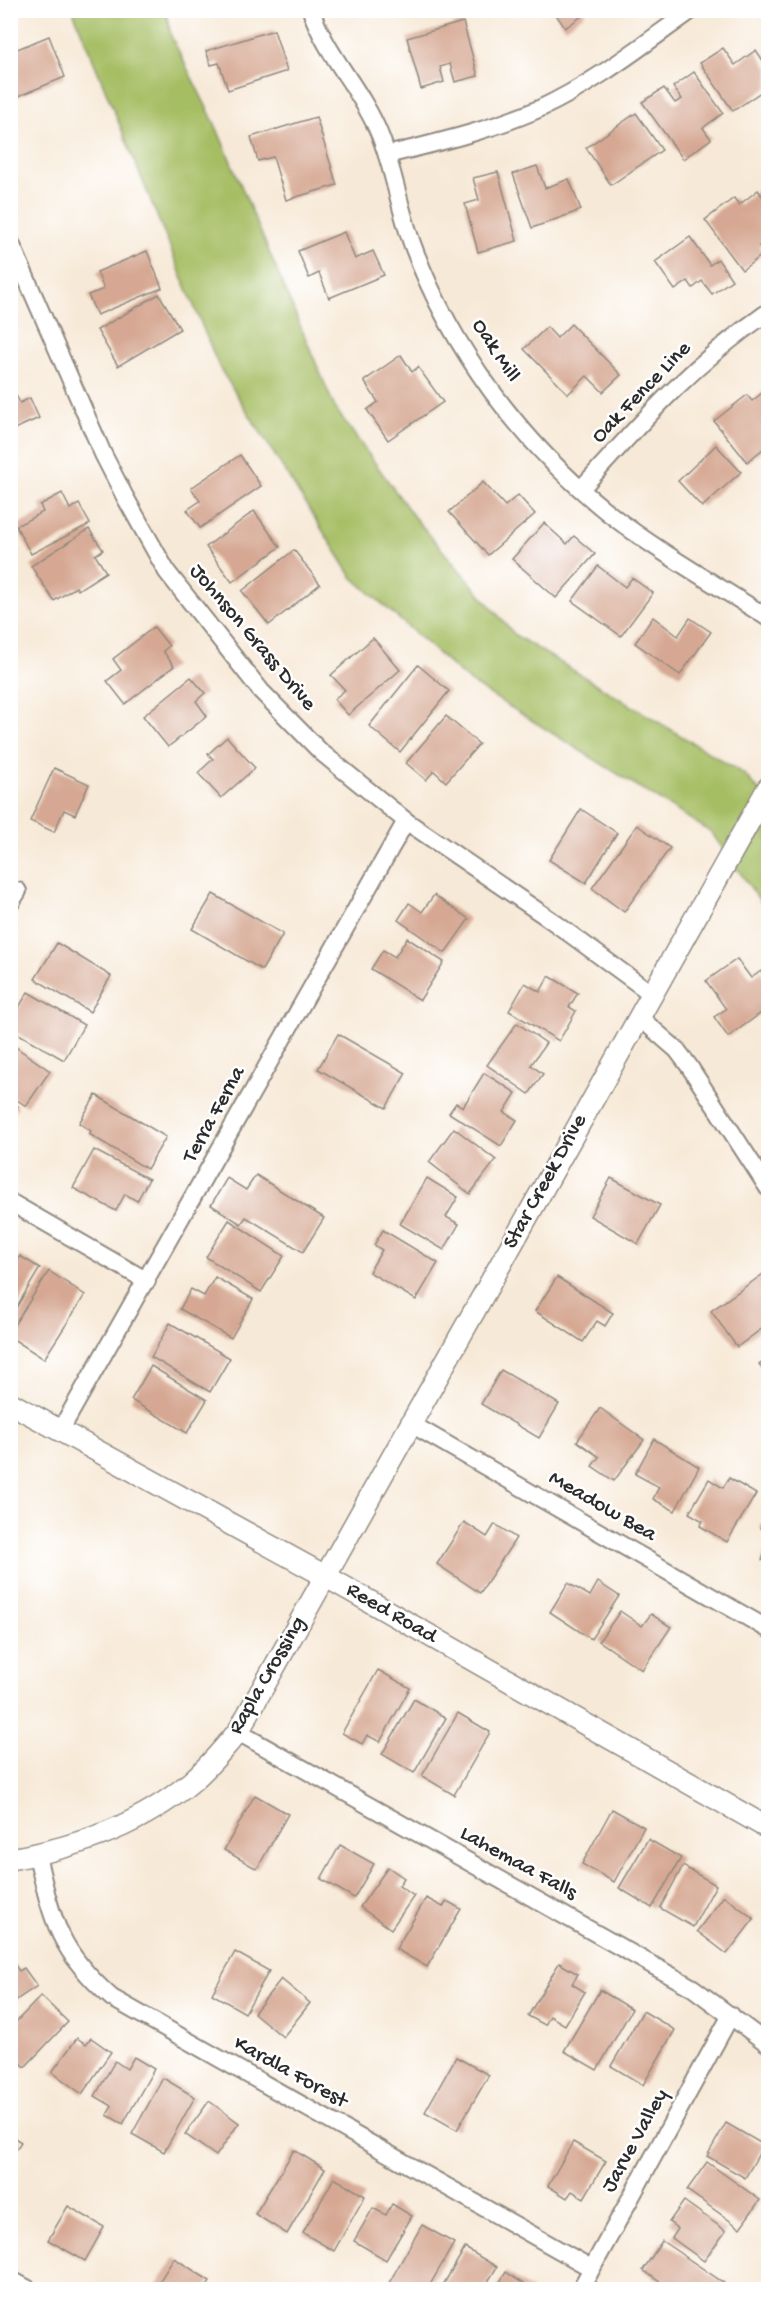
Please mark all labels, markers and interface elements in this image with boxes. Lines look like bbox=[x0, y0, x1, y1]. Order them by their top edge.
street label: Oak Mill bbox=[465, 314, 525, 388]
street label: Oak Fence Line bbox=[587, 336, 698, 450]
street label: Johnson Grass Drive bbox=[183, 559, 321, 717]
street label: Terra Ferna bbox=[177, 1062, 252, 1169]
street label: Star Creek Drive bbox=[498, 1110, 594, 1254]
street label: Meadow Bea bbox=[543, 1466, 661, 1549]
street label: Reed Road bbox=[341, 1578, 443, 1651]
street label: Rapla Crossing bbox=[224, 1612, 312, 1740]
street label: Lahemaa Falls bbox=[455, 1821, 582, 1907]
street label: Kardla Forest bbox=[229, 2031, 353, 2116]
street label: Jarve Valley bbox=[597, 2085, 675, 2197]

